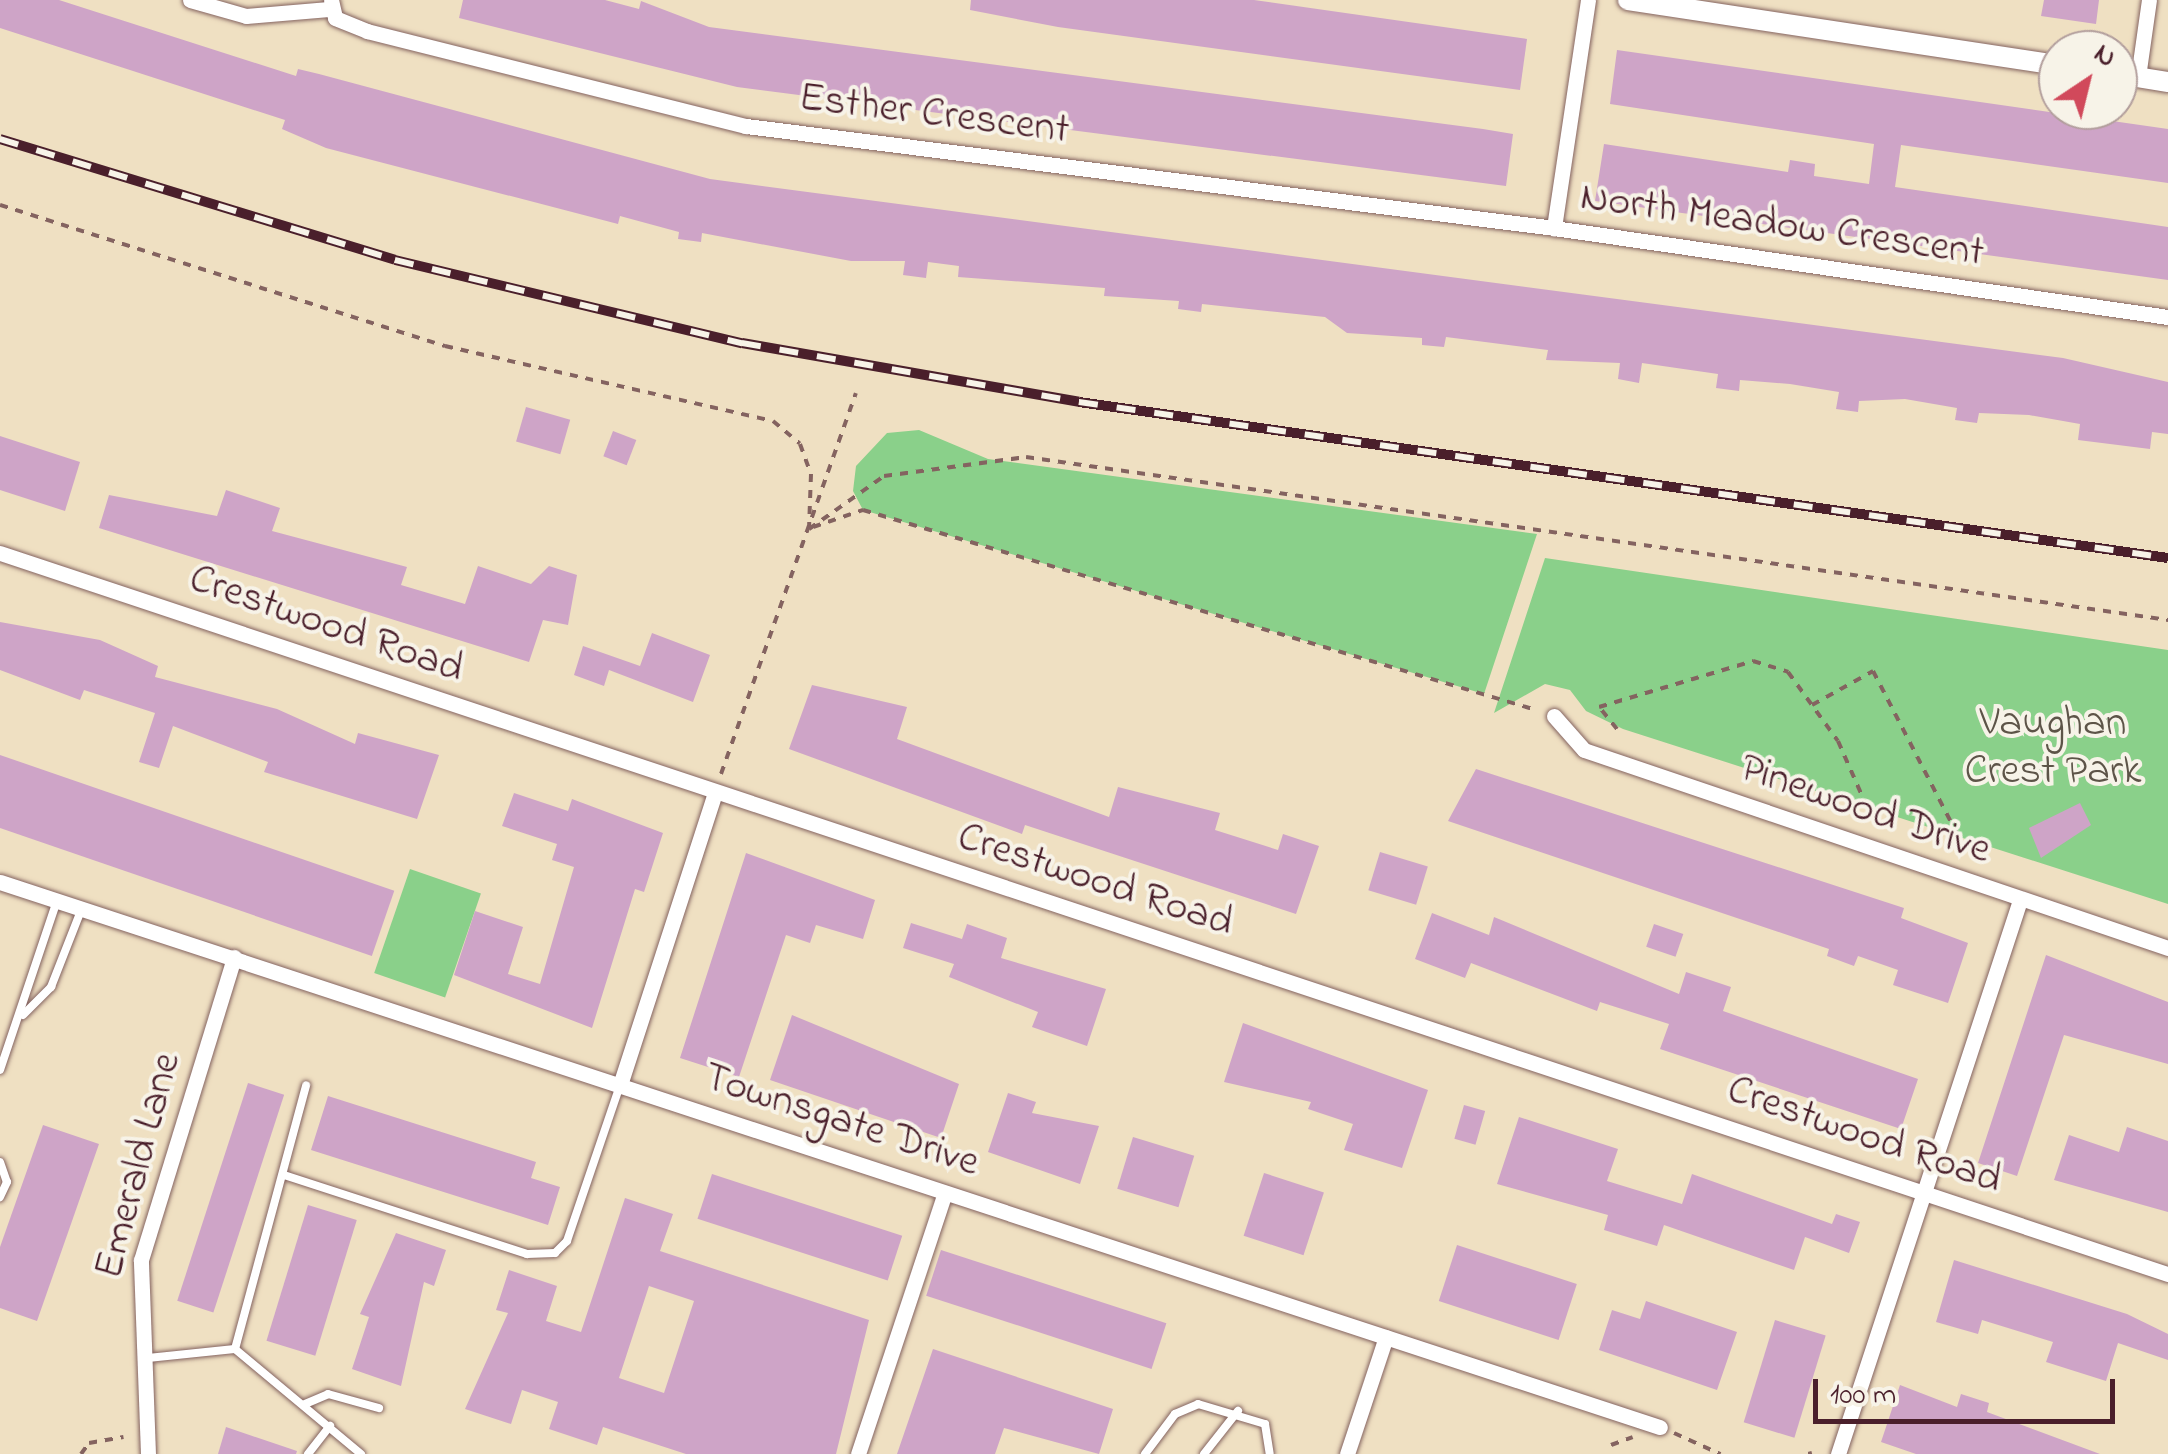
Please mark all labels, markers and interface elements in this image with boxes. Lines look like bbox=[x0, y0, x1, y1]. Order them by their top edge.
north arrow bbox=[2038, 30, 2138, 130]
text: N bbox=[2085, 34, 2124, 79]
street label: Esther Crescent bbox=[796, 73, 1072, 157]
street label: North Meadow Crescent bbox=[1577, 173, 1987, 279]
street label: Crestwood Road bbox=[182, 555, 470, 695]
park label: Vaughan Crest Park bbox=[1965, 699, 2141, 798]
street label: Pinewood Drive bbox=[1733, 744, 1997, 876]
street label: Crestwood Road bbox=[951, 813, 1239, 949]
street label: Emerald Lane bbox=[85, 1048, 193, 1284]
street label: Townsgate Drive bbox=[697, 1053, 985, 1189]
street label: Crestwood Road bbox=[1720, 1066, 2008, 1206]
scale bar bbox=[1818, 1359, 2120, 1421]
text: 100 m bbox=[1830, 1374, 1896, 1418]

